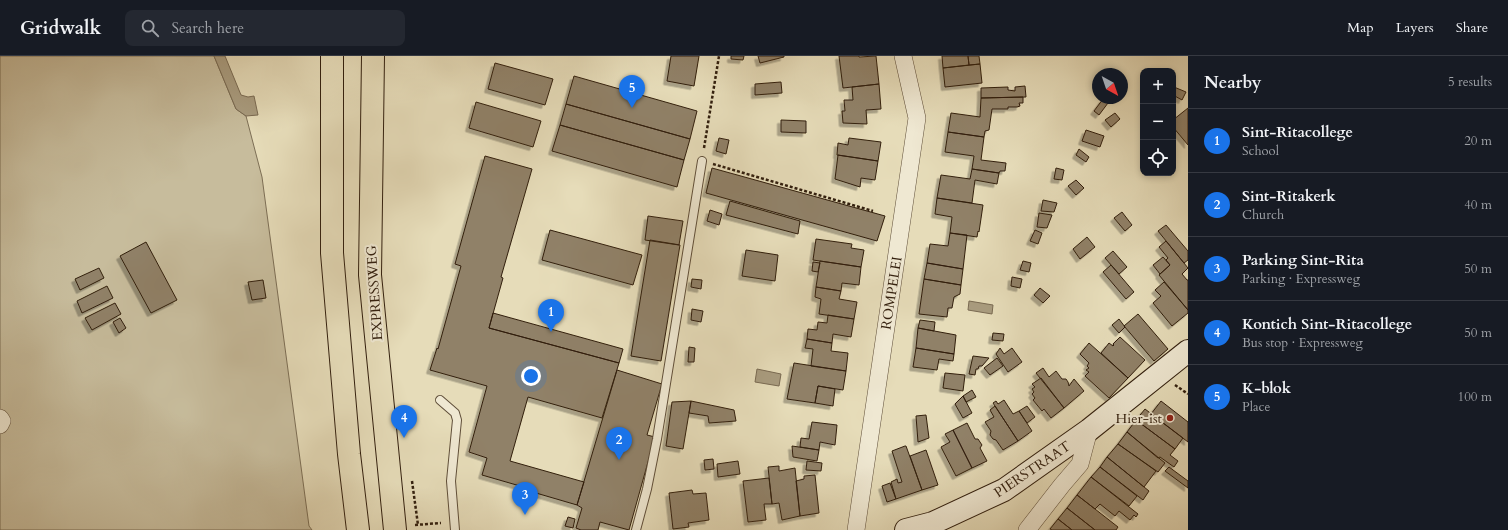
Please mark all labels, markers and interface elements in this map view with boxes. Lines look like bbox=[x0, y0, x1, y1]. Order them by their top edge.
search box bbox=[125, 10, 405, 46]
text: Gridwalk bbox=[20, 15, 101, 41]
icon: search bbox=[139, 17, 161, 39]
text: Search here bbox=[171, 18, 244, 38]
text: Map bbox=[1347, 18, 1374, 37]
text: Layers bbox=[1396, 18, 1434, 37]
text: Share bbox=[1456, 18, 1488, 37]
north arrow bbox=[1092, 68, 1128, 104]
map controls bbox=[1140, 68, 1176, 176]
button: + bbox=[1140, 68, 1176, 104]
text: Nearby bbox=[1204, 71, 1261, 94]
text: 5 results bbox=[1448, 73, 1492, 91]
pin: 5 bbox=[619, 75, 645, 108]
button: − bbox=[1140, 104, 1176, 140]
text: Sint-Ritacollege bbox=[1242, 122, 1353, 142]
text: 1 bbox=[1214, 132, 1220, 150]
text: 20 m bbox=[1464, 132, 1492, 150]
button: locate bbox=[1140, 140, 1176, 176]
text: School bbox=[1242, 142, 1279, 160]
text: Sint-Ritakerk bbox=[1242, 186, 1336, 206]
text: 2 bbox=[1214, 196, 1220, 214]
text: 40 m bbox=[1464, 196, 1492, 214]
text: Church bbox=[1242, 206, 1284, 224]
street label: EXPRESSWEG bbox=[362, 245, 387, 341]
text: Parking Sint-Rita bbox=[1242, 250, 1364, 270]
street label: ROMPELEI bbox=[876, 255, 907, 331]
text: 3 bbox=[1214, 260, 1220, 278]
text: 50 m bbox=[1464, 260, 1492, 278]
text: Parking · Expressweg bbox=[1242, 270, 1360, 288]
pin: 1 bbox=[538, 299, 564, 332]
text: Kontich Sint-Ritacollege bbox=[1242, 314, 1412, 334]
text: 4 bbox=[1214, 324, 1220, 342]
text: 50 m bbox=[1464, 324, 1492, 342]
text: Bus stop · Expressweg bbox=[1242, 334, 1363, 352]
your location bbox=[521, 366, 541, 386]
text: K-blok bbox=[1242, 378, 1291, 398]
text: 5 bbox=[1214, 388, 1220, 406]
text: 100 m bbox=[1458, 388, 1492, 406]
text: Place bbox=[1242, 398, 1270, 416]
pin: 4 bbox=[391, 405, 417, 438]
place label: Hier-ist bbox=[1116, 409, 1163, 428]
marker: Hier-ist bbox=[1165, 413, 1175, 423]
pin: 2 bbox=[606, 427, 632, 460]
street label: PIERSTRAAT bbox=[990, 437, 1074, 502]
pin: 3 bbox=[512, 482, 538, 515]

